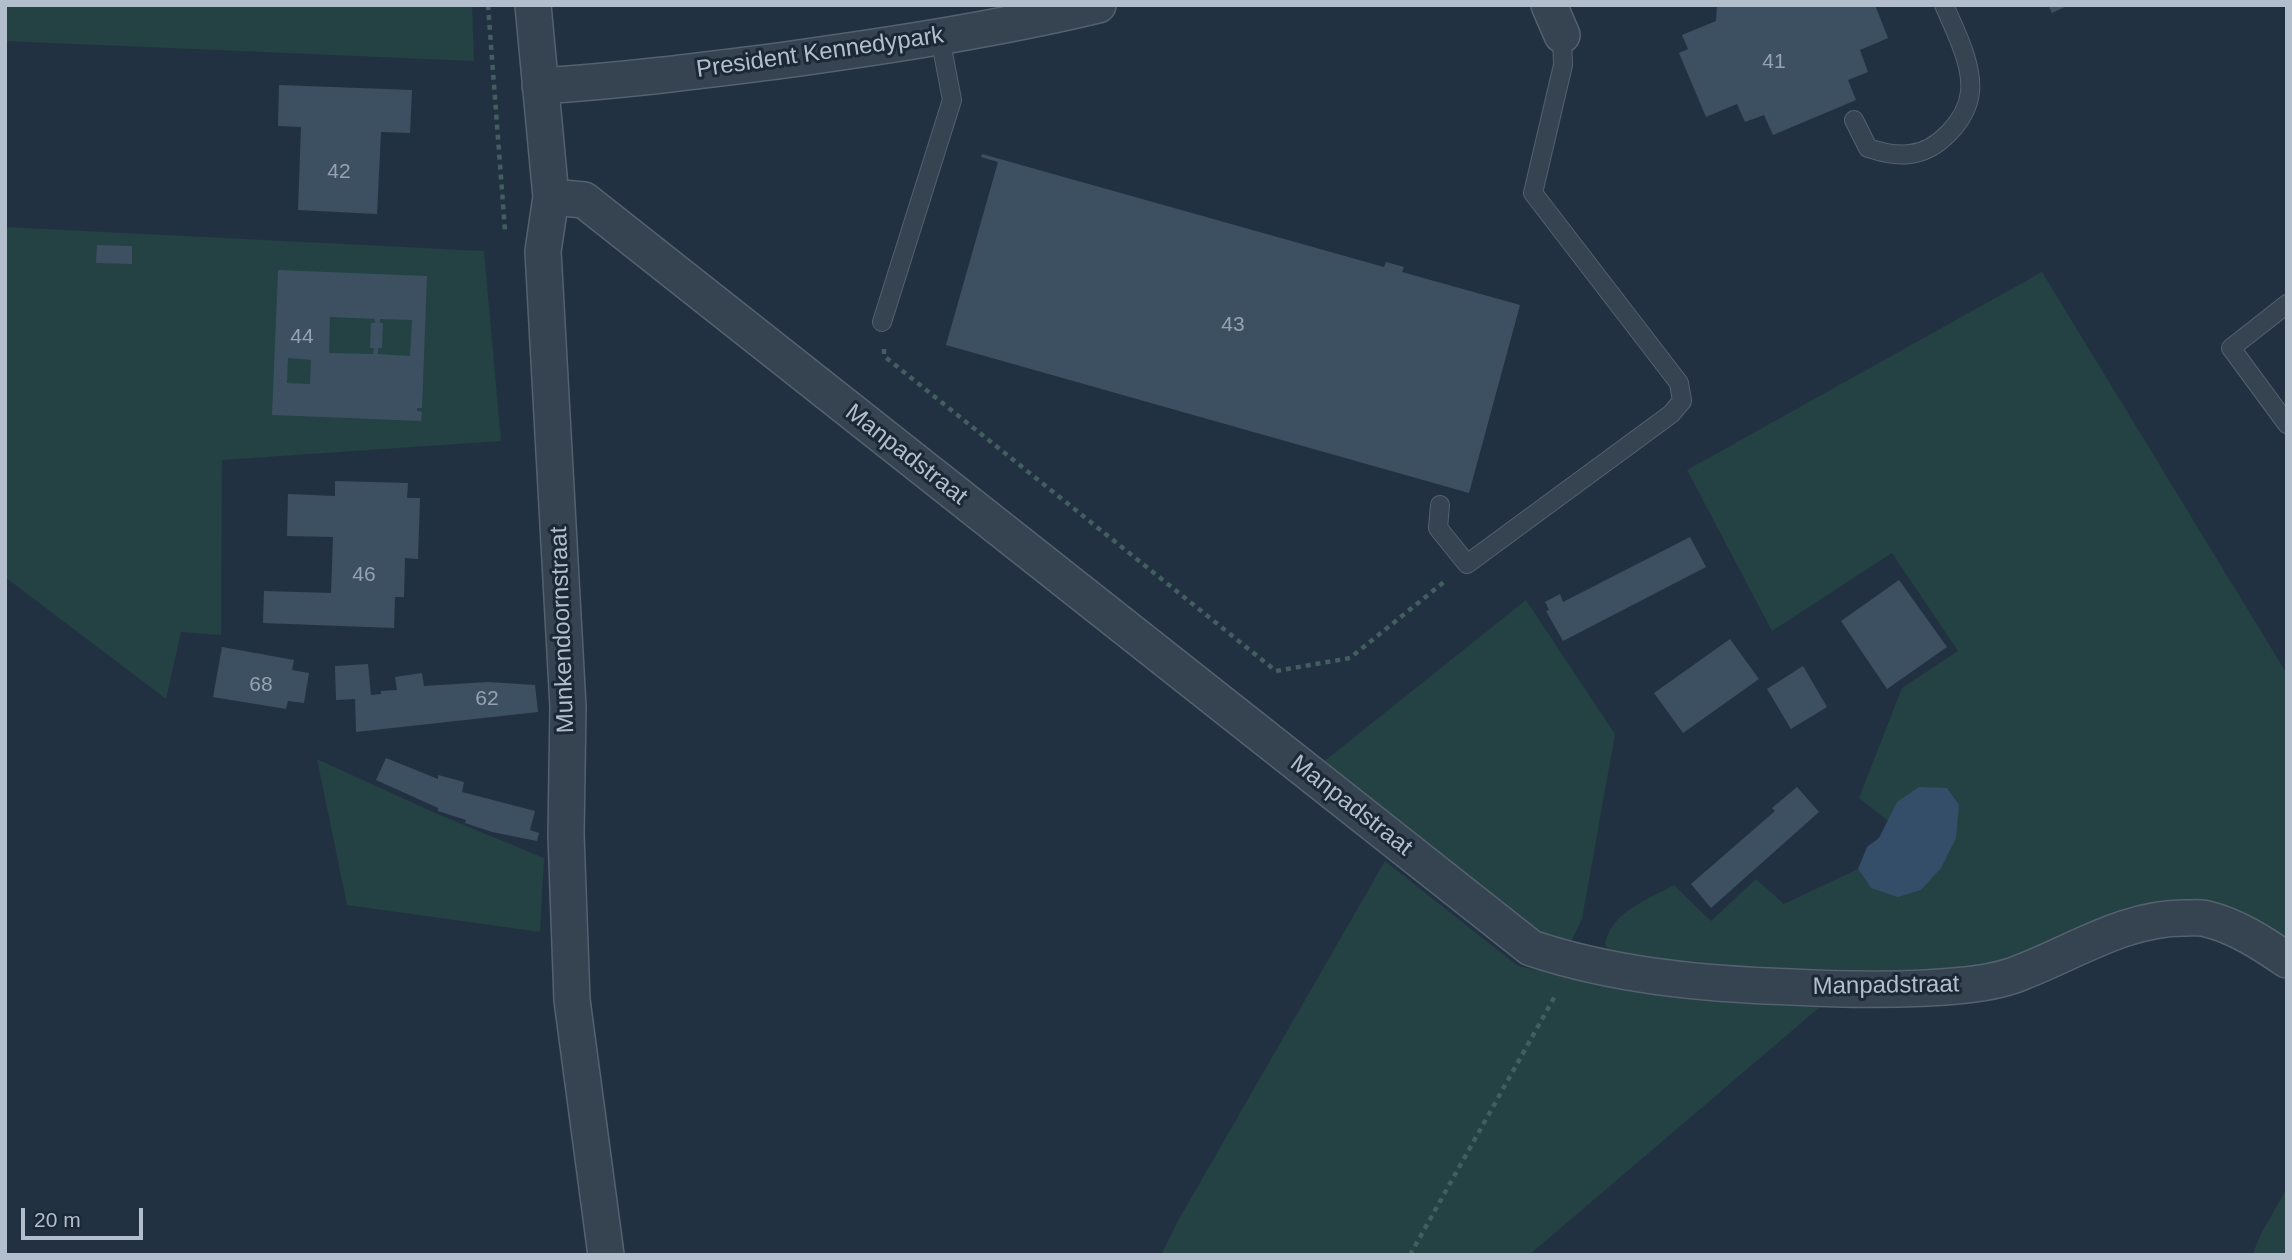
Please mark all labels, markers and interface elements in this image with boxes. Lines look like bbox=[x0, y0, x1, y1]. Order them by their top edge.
street label: President Kennedypark bbox=[694, 21, 946, 85]
house number: 41 bbox=[1762, 49, 1786, 75]
house number: 42 bbox=[327, 159, 351, 185]
house number: 43 bbox=[1221, 312, 1245, 338]
house number: 44 bbox=[290, 324, 314, 350]
street label: Manpadstraat bbox=[839, 398, 973, 512]
street label: Munkendoornstraat bbox=[545, 526, 581, 734]
house number: 46 bbox=[352, 562, 376, 588]
house number: 68 bbox=[249, 672, 273, 698]
house number: 62 bbox=[475, 686, 499, 712]
street label: Manpadstraat bbox=[1284, 749, 1418, 863]
street label: Manpadstraat bbox=[1812, 970, 1960, 1002]
scale bar bbox=[24, 1194, 147, 1238]
text: 20 m bbox=[34, 1208, 81, 1231]

